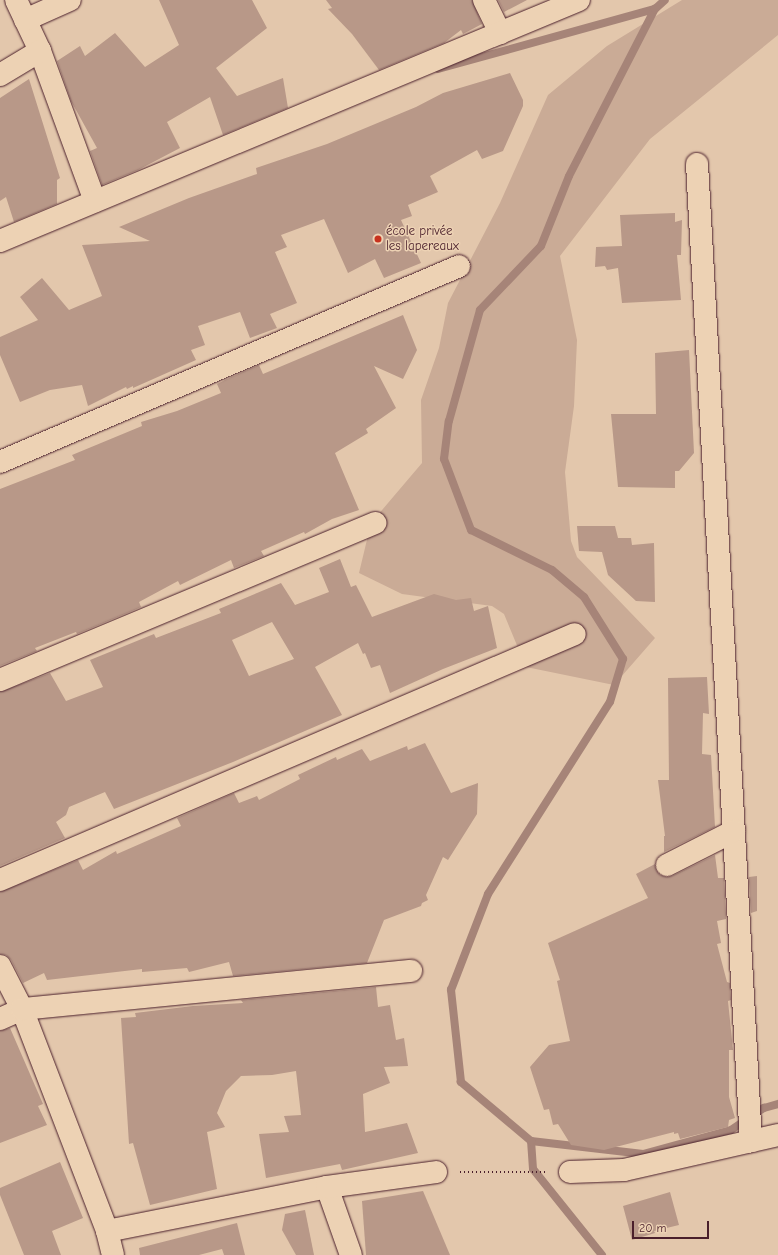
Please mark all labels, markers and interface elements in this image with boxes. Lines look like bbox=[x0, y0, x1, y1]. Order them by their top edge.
place label: école privée les lapereaux bbox=[386, 224, 459, 255]
marker: école privée les lapereaux bbox=[373, 234, 383, 244]
scale bar bbox=[634, 1213, 711, 1239]
text: 20 m bbox=[639, 1221, 667, 1235]

